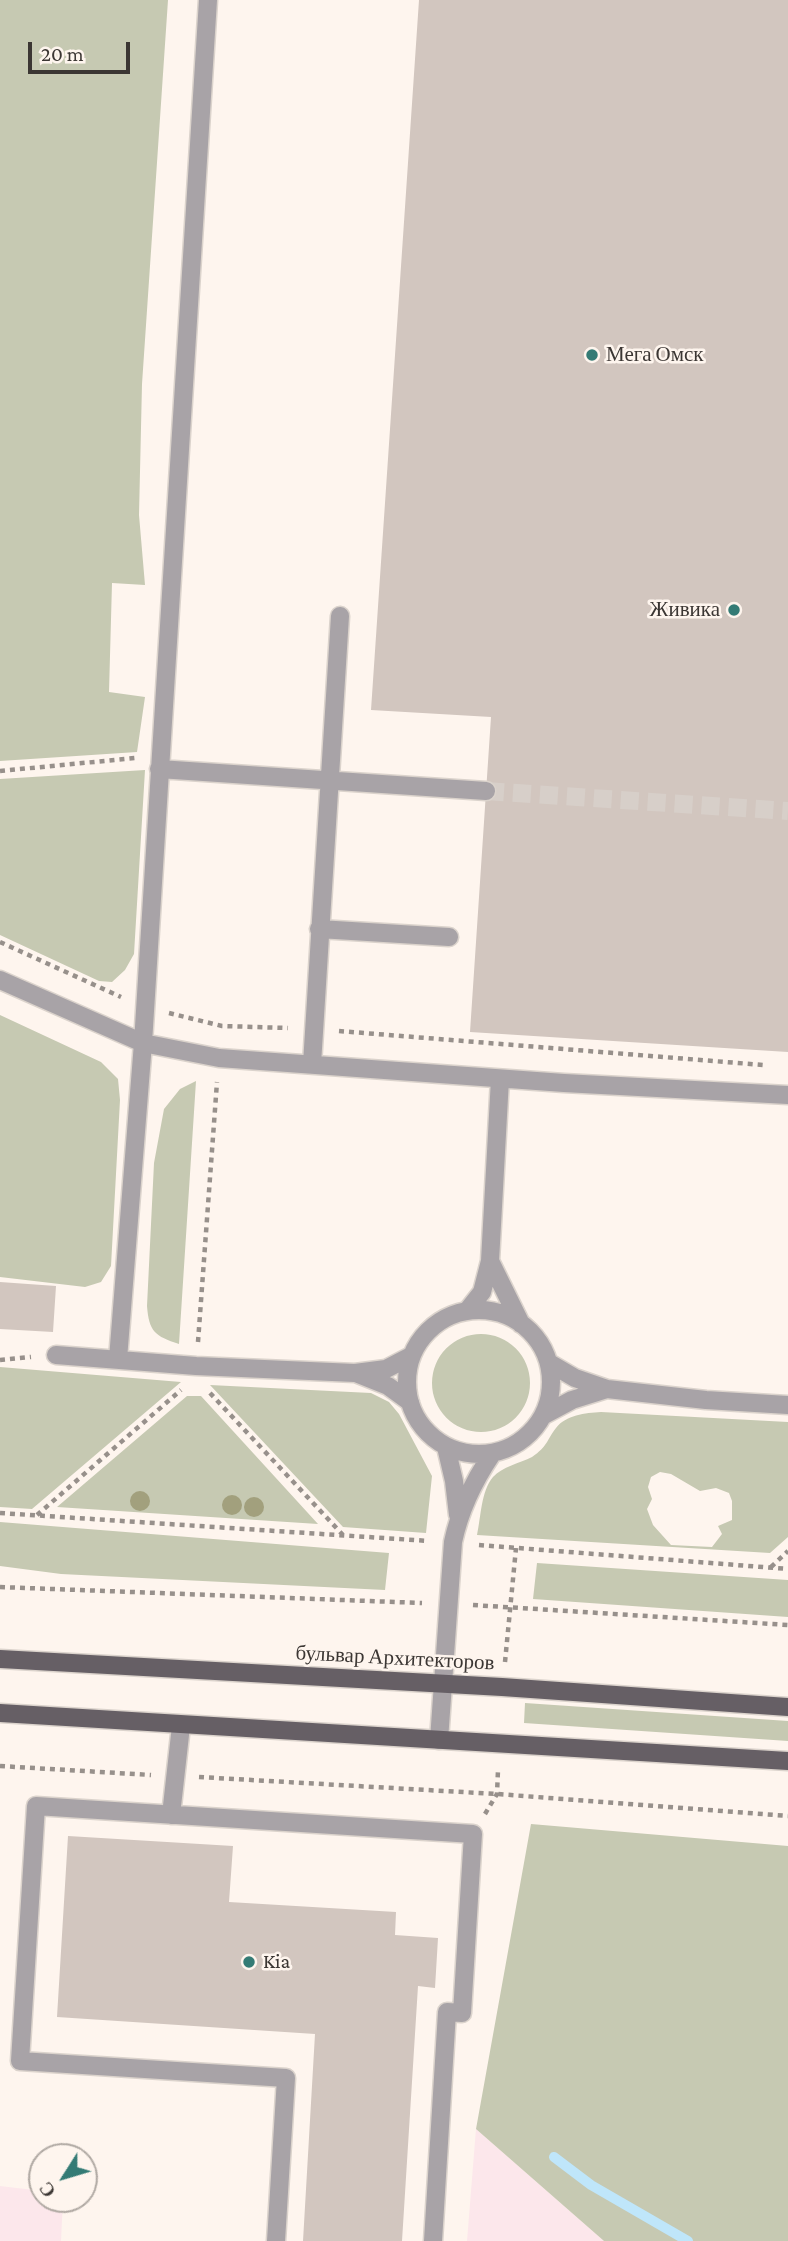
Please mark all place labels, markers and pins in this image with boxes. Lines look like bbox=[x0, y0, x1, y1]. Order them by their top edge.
place label: Мега Омск bbox=[606, 342, 704, 368]
marker: Мега Омск bbox=[584, 347, 600, 363]
place label: Живика bbox=[650, 597, 720, 623]
marker: Живика bbox=[726, 602, 742, 618]
place label: Kia bbox=[263, 1949, 290, 1975]
marker: Kia bbox=[241, 1954, 257, 1970]

